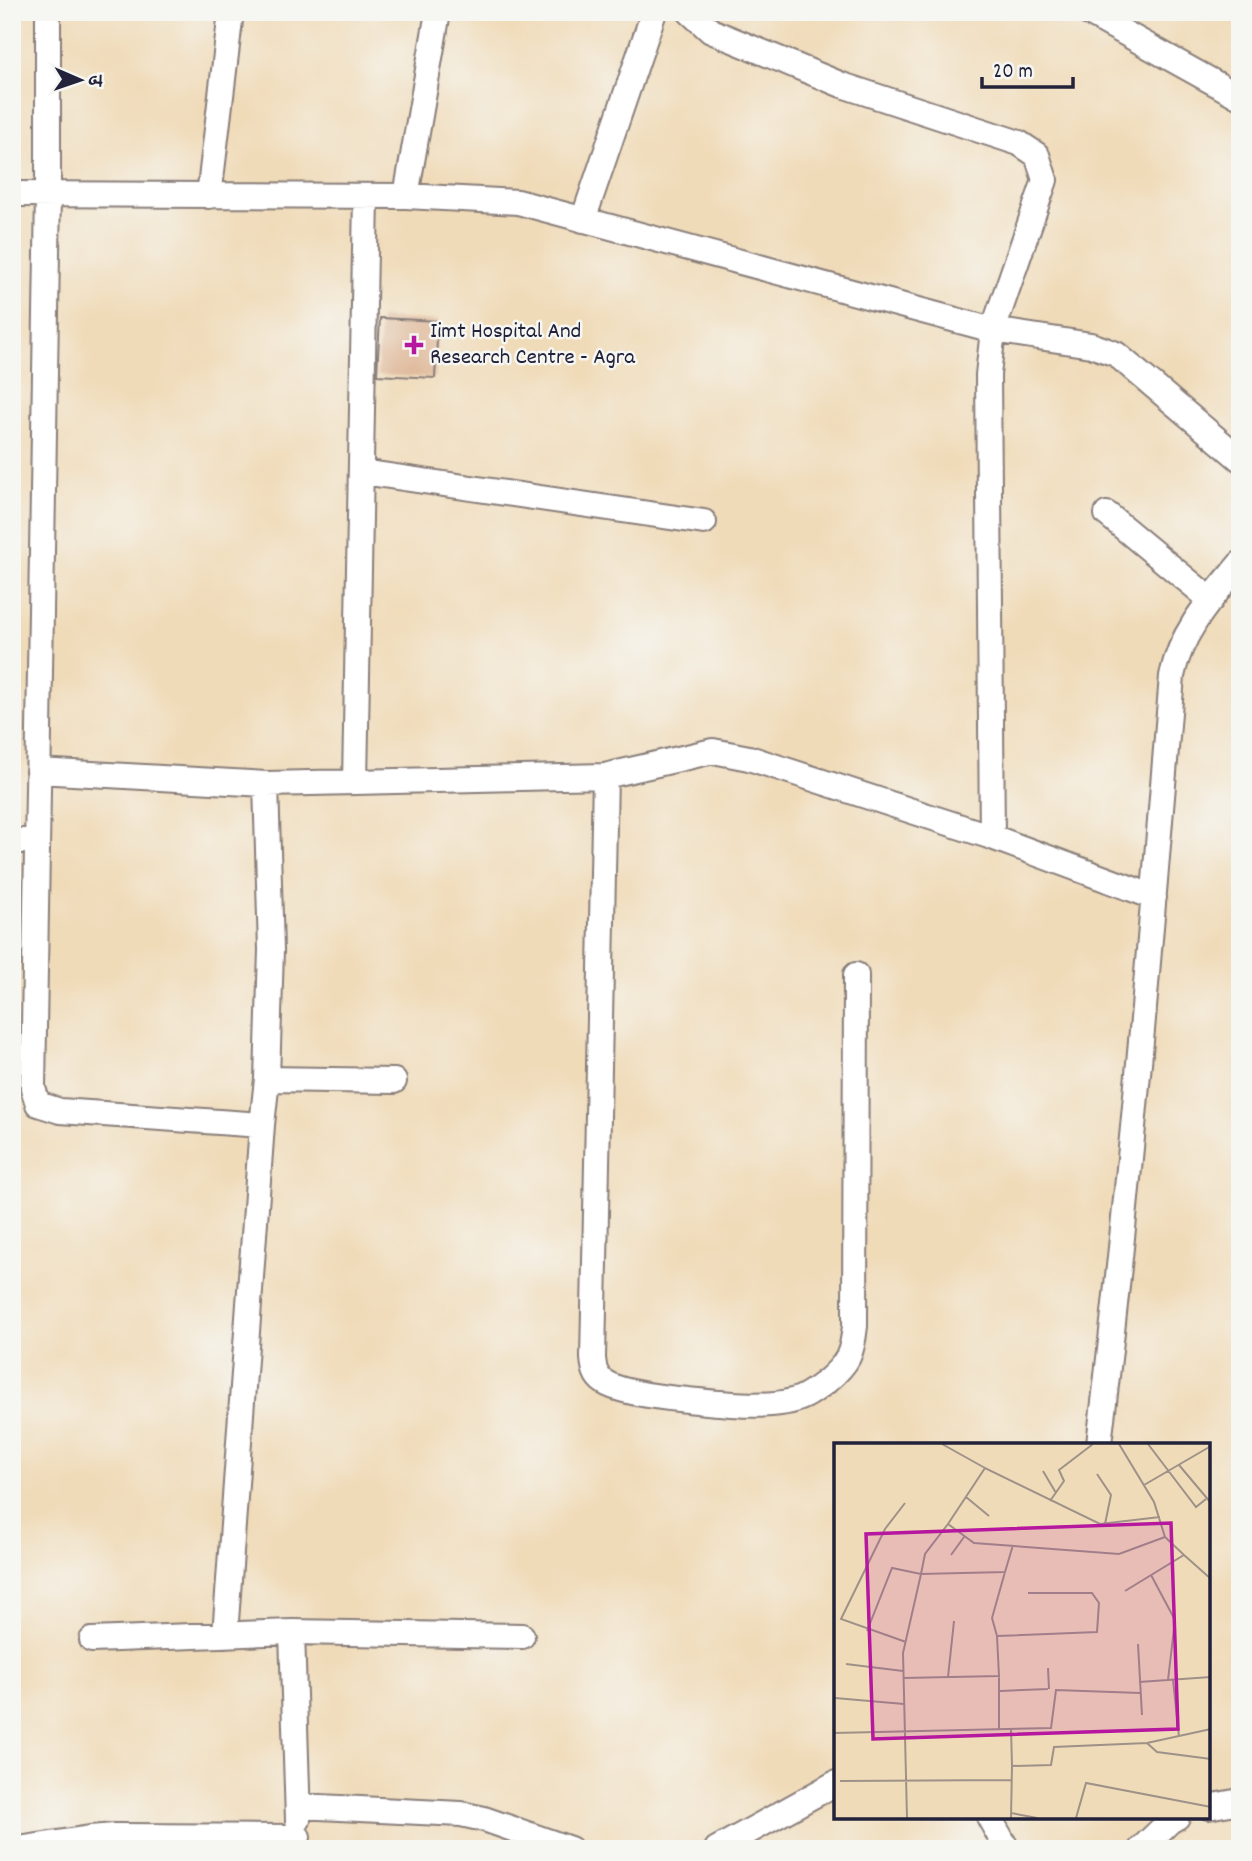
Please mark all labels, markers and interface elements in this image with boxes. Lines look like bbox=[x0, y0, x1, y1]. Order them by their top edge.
north arrow bbox=[46, 46, 116, 116]
scale bar bbox=[982, 46, 1074, 90]
text: 20 m bbox=[993, 58, 1033, 88]
text: उ bbox=[80, 74, 107, 88]
place label: Iimt Hospital And Research Centre - Agra bbox=[430, 316, 636, 375]
marker: Iimt Hospital And Research Centre - Agra bbox=[404, 335, 424, 355]
inset map bbox=[834, 1443, 1210, 1819]

